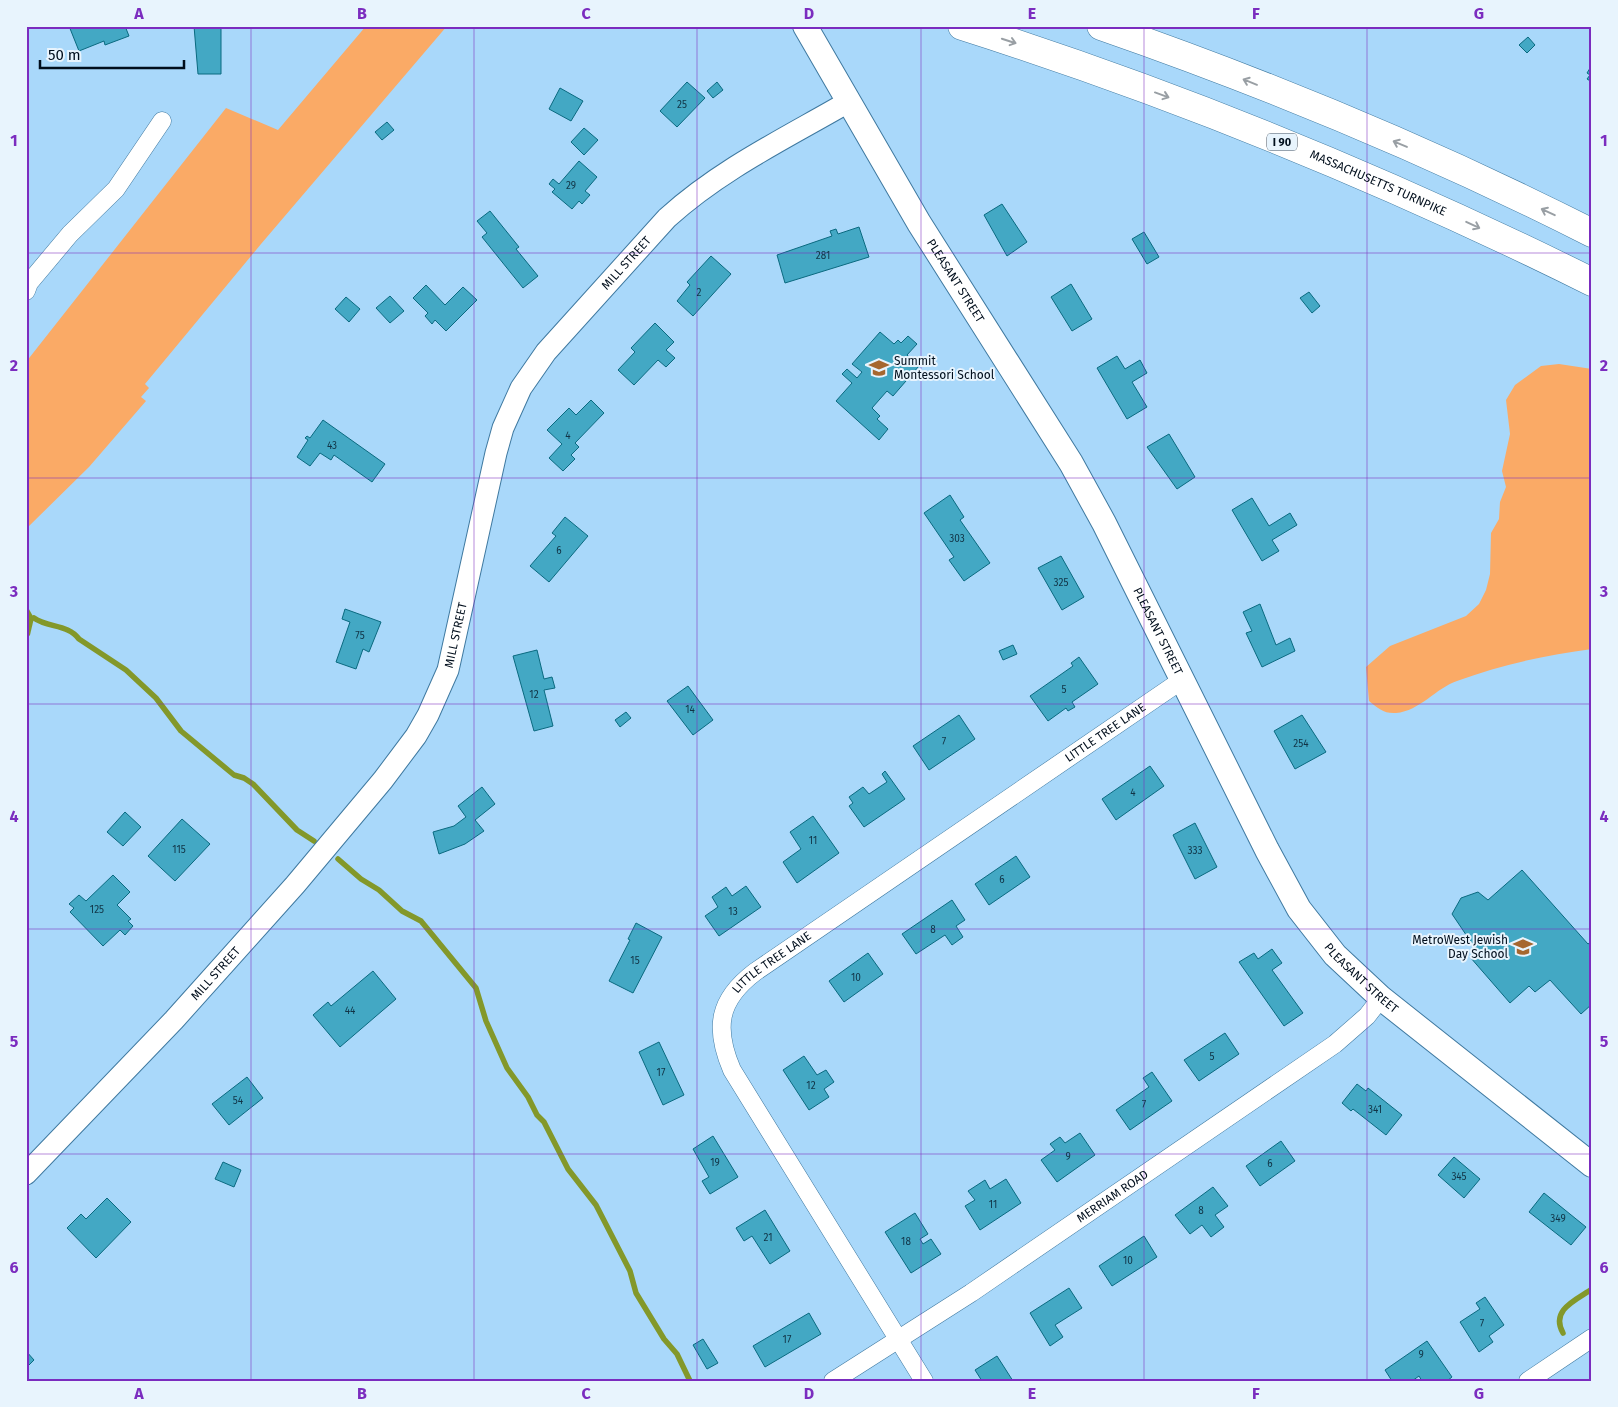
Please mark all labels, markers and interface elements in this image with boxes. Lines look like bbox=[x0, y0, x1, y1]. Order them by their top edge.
text: A bbox=[133, 4, 144, 23]
text: B bbox=[357, 4, 367, 23]
text: C bbox=[581, 4, 591, 23]
text: D bbox=[804, 4, 814, 23]
text: E bbox=[1028, 4, 1036, 23]
text: F bbox=[1252, 4, 1260, 23]
text: G bbox=[1474, 4, 1484, 23]
one-way arrow bbox=[1001, 37, 1016, 46]
scale bar bbox=[40, 38, 184, 70]
text: 50 m bbox=[48, 46, 81, 64]
one-way arrow bbox=[1243, 77, 1258, 86]
one-way arrow bbox=[1154, 91, 1169, 101]
house number: 25 bbox=[677, 99, 687, 111]
text: 1 bbox=[10, 131, 18, 150]
text: 1 bbox=[1600, 131, 1608, 150]
road number: I 90 bbox=[1267, 134, 1297, 150]
one-way arrow bbox=[1393, 139, 1408, 149]
street label: MASSACHUSETTS TURNPIKE bbox=[1308, 147, 1449, 219]
house number: 29 bbox=[566, 180, 576, 192]
one-way arrow bbox=[1541, 206, 1556, 216]
one-way arrow bbox=[1465, 221, 1480, 231]
street label: MILL STREET bbox=[599, 233, 654, 293]
street label: PLEASANT STREET bbox=[924, 236, 988, 326]
house number: 281 bbox=[816, 250, 830, 262]
house number: 2 bbox=[697, 287, 702, 299]
place label: Summit Montessori School bbox=[894, 354, 995, 382]
text: 2 bbox=[10, 356, 18, 375]
text: 2 bbox=[1600, 356, 1608, 375]
school or university icon: Summit Montessori School bbox=[868, 357, 890, 379]
house number: 4 bbox=[565, 430, 571, 442]
house number: 43 bbox=[327, 440, 337, 452]
house number: 303 bbox=[949, 533, 965, 545]
house number: 6 bbox=[556, 545, 562, 557]
house number: 325 bbox=[1054, 577, 1068, 589]
text: 3 bbox=[9, 582, 18, 601]
text: 3 bbox=[1599, 582, 1608, 601]
street label: PLEASANT STREET bbox=[1130, 585, 1186, 678]
street label: MILL STREET bbox=[442, 600, 470, 669]
house number: 75 bbox=[355, 630, 365, 642]
house number: 5 bbox=[1061, 684, 1067, 696]
house number: 12 bbox=[529, 689, 539, 701]
street label: LITTLE TREE LANE bbox=[1062, 700, 1148, 765]
house number: 14 bbox=[685, 704, 696, 716]
house number: 7 bbox=[942, 736, 947, 748]
house number: 254 bbox=[1293, 738, 1309, 750]
house number: 4 bbox=[1130, 787, 1136, 799]
text: 4 bbox=[9, 807, 19, 826]
text: 4 bbox=[1599, 807, 1609, 826]
house number: 11 bbox=[809, 835, 817, 847]
house number: 115 bbox=[172, 844, 186, 856]
house number: 333 bbox=[1188, 845, 1202, 857]
house number: 6 bbox=[999, 874, 1005, 886]
house number: 125 bbox=[90, 904, 104, 916]
house number: 13 bbox=[728, 906, 738, 918]
house number: 8 bbox=[930, 924, 936, 936]
street label: LITTLE TREE LANE bbox=[729, 929, 814, 996]
place label: MetroWest Jewish Day School bbox=[1412, 933, 1508, 961]
school or university icon: MetroWest Jewish Day School bbox=[1512, 936, 1534, 958]
street label: PLEASANT STREET bbox=[1321, 940, 1402, 1016]
street label: MILL STREET bbox=[188, 943, 244, 1003]
house number: 15 bbox=[630, 955, 640, 967]
house number: 10 bbox=[851, 972, 861, 984]
house number: 44 bbox=[345, 1005, 356, 1017]
text: 5 bbox=[10, 1032, 19, 1051]
text: 5 bbox=[1600, 1032, 1609, 1051]
house number: 5 bbox=[1209, 1051, 1215, 1063]
house number: 17 bbox=[657, 1067, 666, 1079]
house number: 12 bbox=[806, 1080, 816, 1092]
house number: 54 bbox=[233, 1095, 244, 1107]
house number: 7 bbox=[1142, 1099, 1147, 1111]
house number: 341 bbox=[1368, 1104, 1382, 1116]
house number: 9 bbox=[1065, 1151, 1071, 1163]
house number: 19 bbox=[710, 1157, 720, 1169]
house number: 6 bbox=[1267, 1158, 1273, 1170]
street label: MERRIAM ROAD bbox=[1074, 1167, 1151, 1226]
house number: 345 bbox=[1451, 1171, 1467, 1183]
house number: 11 bbox=[989, 1199, 997, 1211]
house number: 8 bbox=[1198, 1205, 1204, 1217]
house number: 349 bbox=[1550, 1213, 1566, 1225]
house number: 21 bbox=[763, 1232, 773, 1244]
house number: 18 bbox=[901, 1236, 911, 1248]
house number: 10 bbox=[1123, 1255, 1133, 1267]
text: 6 bbox=[9, 1258, 19, 1277]
text: 6 bbox=[1599, 1258, 1609, 1277]
house number: 7 bbox=[1480, 1318, 1485, 1330]
house number: 17 bbox=[783, 1334, 792, 1346]
house number: 9 bbox=[1418, 1349, 1424, 1361]
text: A bbox=[133, 1384, 144, 1403]
text: B bbox=[357, 1384, 367, 1403]
text: C bbox=[581, 1384, 591, 1403]
text: D bbox=[804, 1384, 814, 1403]
text: E bbox=[1028, 1384, 1036, 1403]
text: F bbox=[1252, 1384, 1260, 1403]
text: G bbox=[1474, 1384, 1484, 1403]

